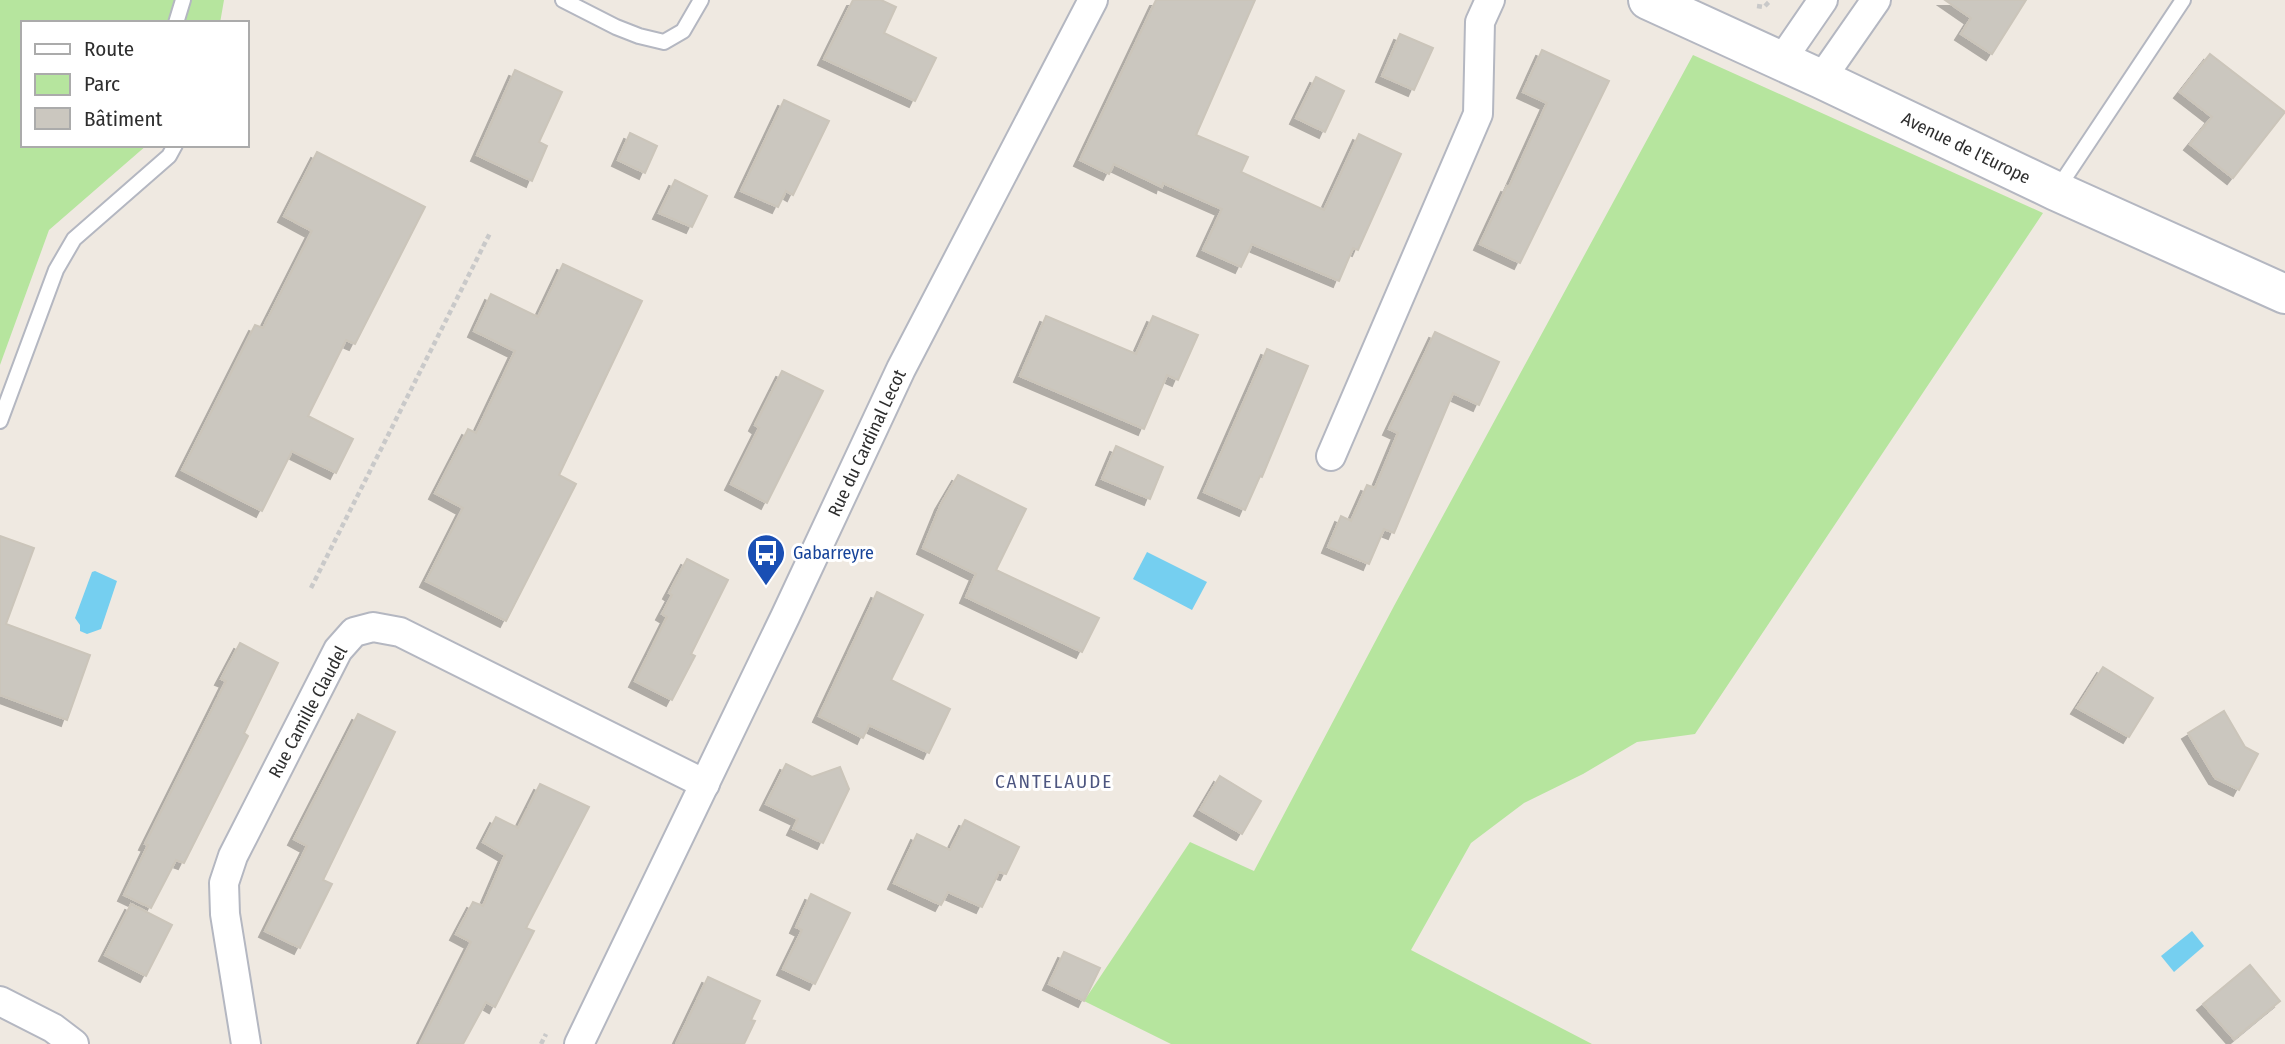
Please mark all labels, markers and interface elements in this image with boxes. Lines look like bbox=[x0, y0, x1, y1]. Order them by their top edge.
legend bbox=[21, 21, 248, 147]
text: Route bbox=[84, 36, 134, 62]
text: Parc bbox=[84, 71, 120, 97]
text: Bâtiment bbox=[84, 106, 163, 132]
street label: Avenue de l'Europe bbox=[1898, 107, 2034, 189]
street label: Rue du Cardinal Lecot bbox=[823, 366, 911, 520]
bus stop icon: Gabarreyre bbox=[745, 532, 787, 587]
place label: Gabarreyre bbox=[793, 542, 874, 564]
street label: Rue Camille Claudel bbox=[264, 642, 352, 782]
district label: CANTELAUDE bbox=[995, 770, 1113, 793]

